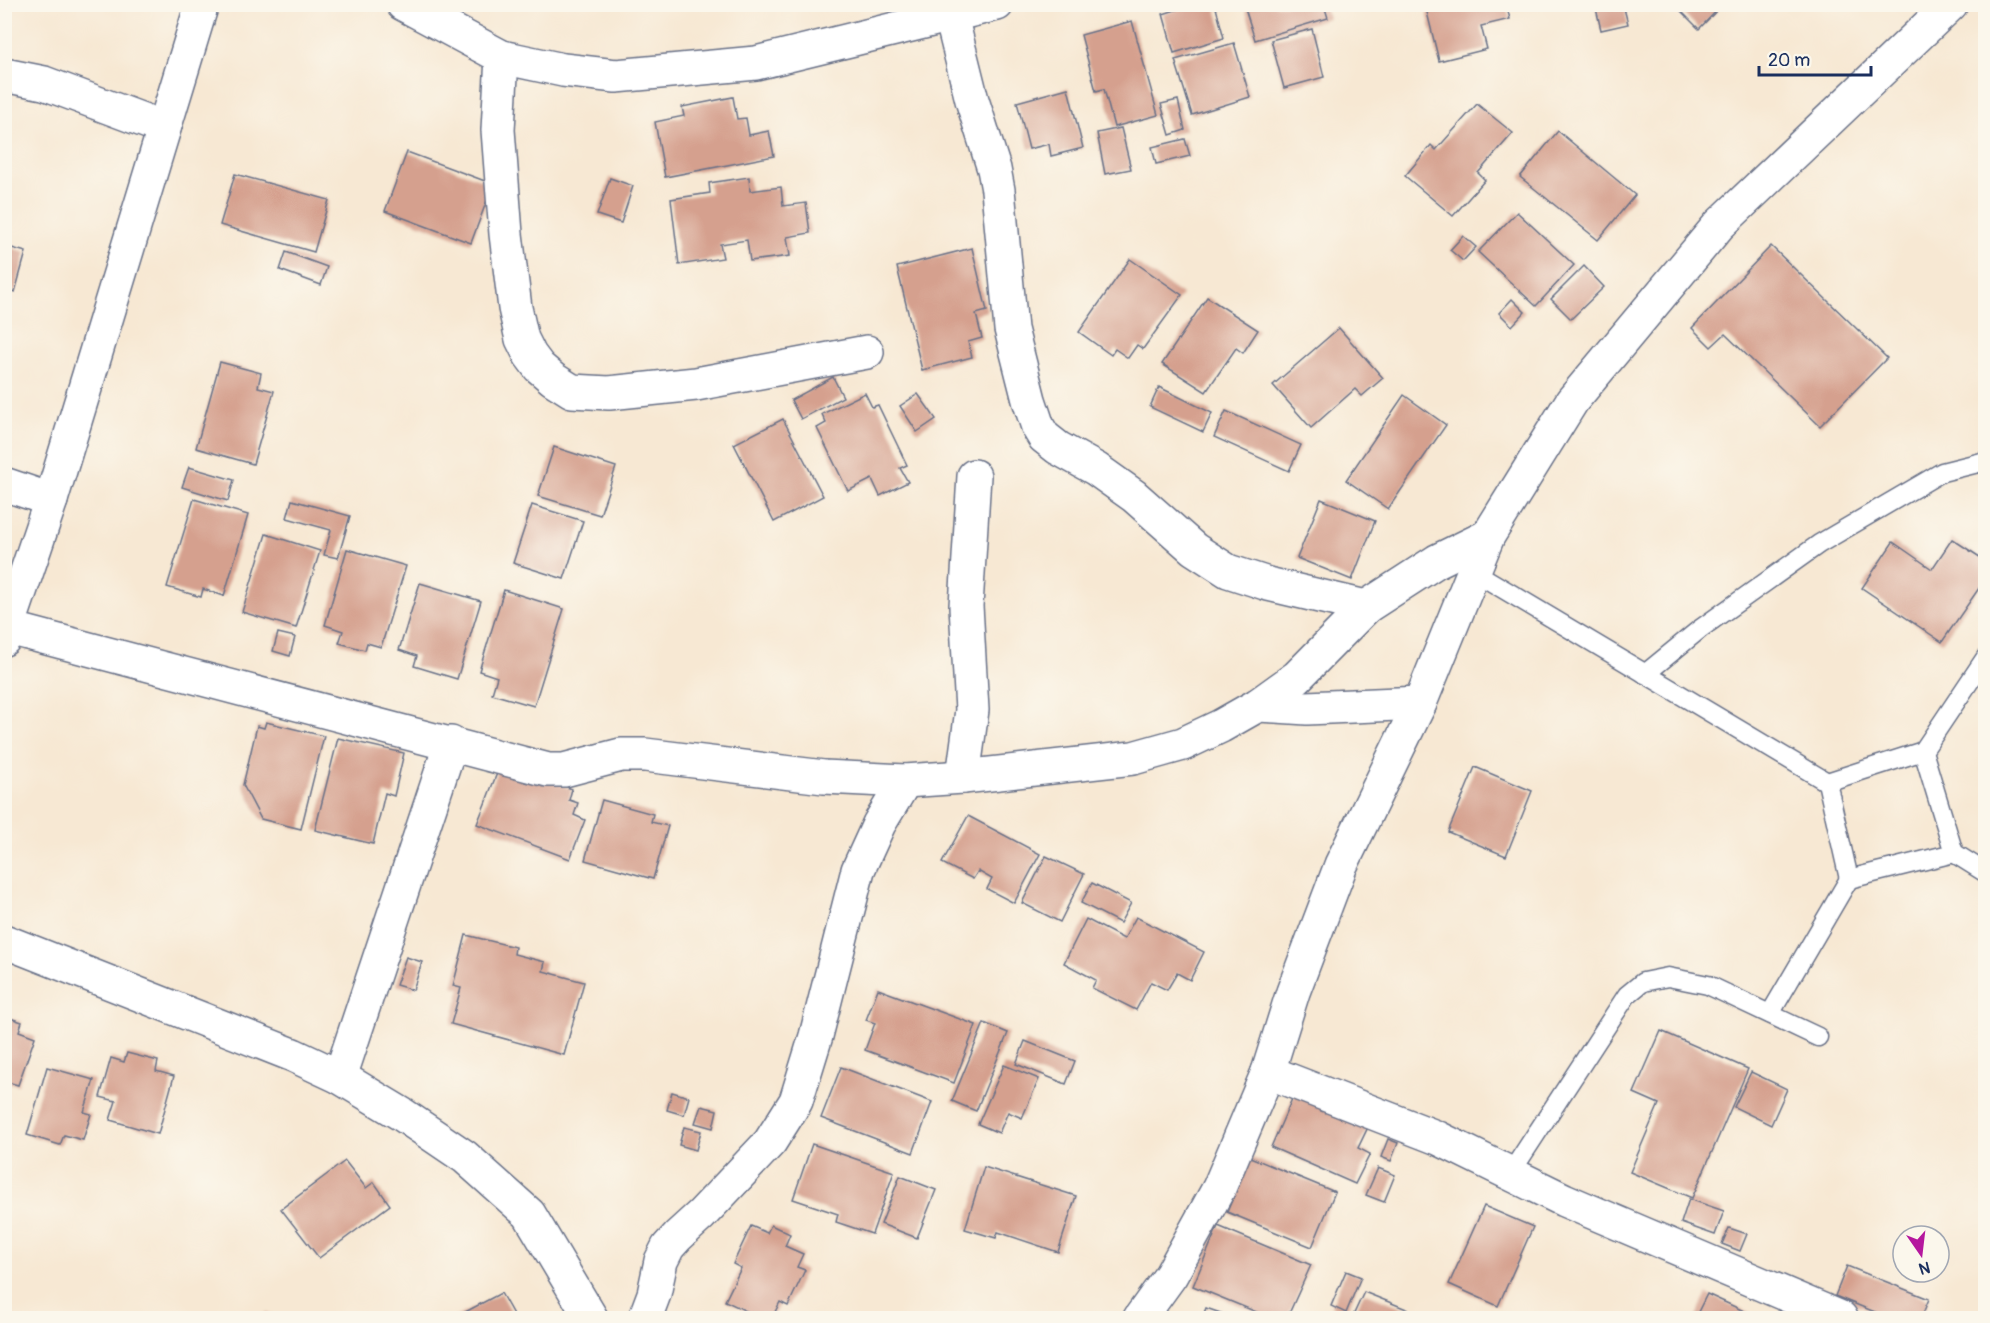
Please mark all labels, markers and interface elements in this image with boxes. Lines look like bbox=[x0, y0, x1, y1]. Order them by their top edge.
scale bar bbox=[1759, 39, 1872, 77]
text: 20 m bbox=[1768, 49, 1810, 72]
north arrow bbox=[1891, 1224, 1951, 1284]
text: N bbox=[1917, 1257, 1932, 1279]

